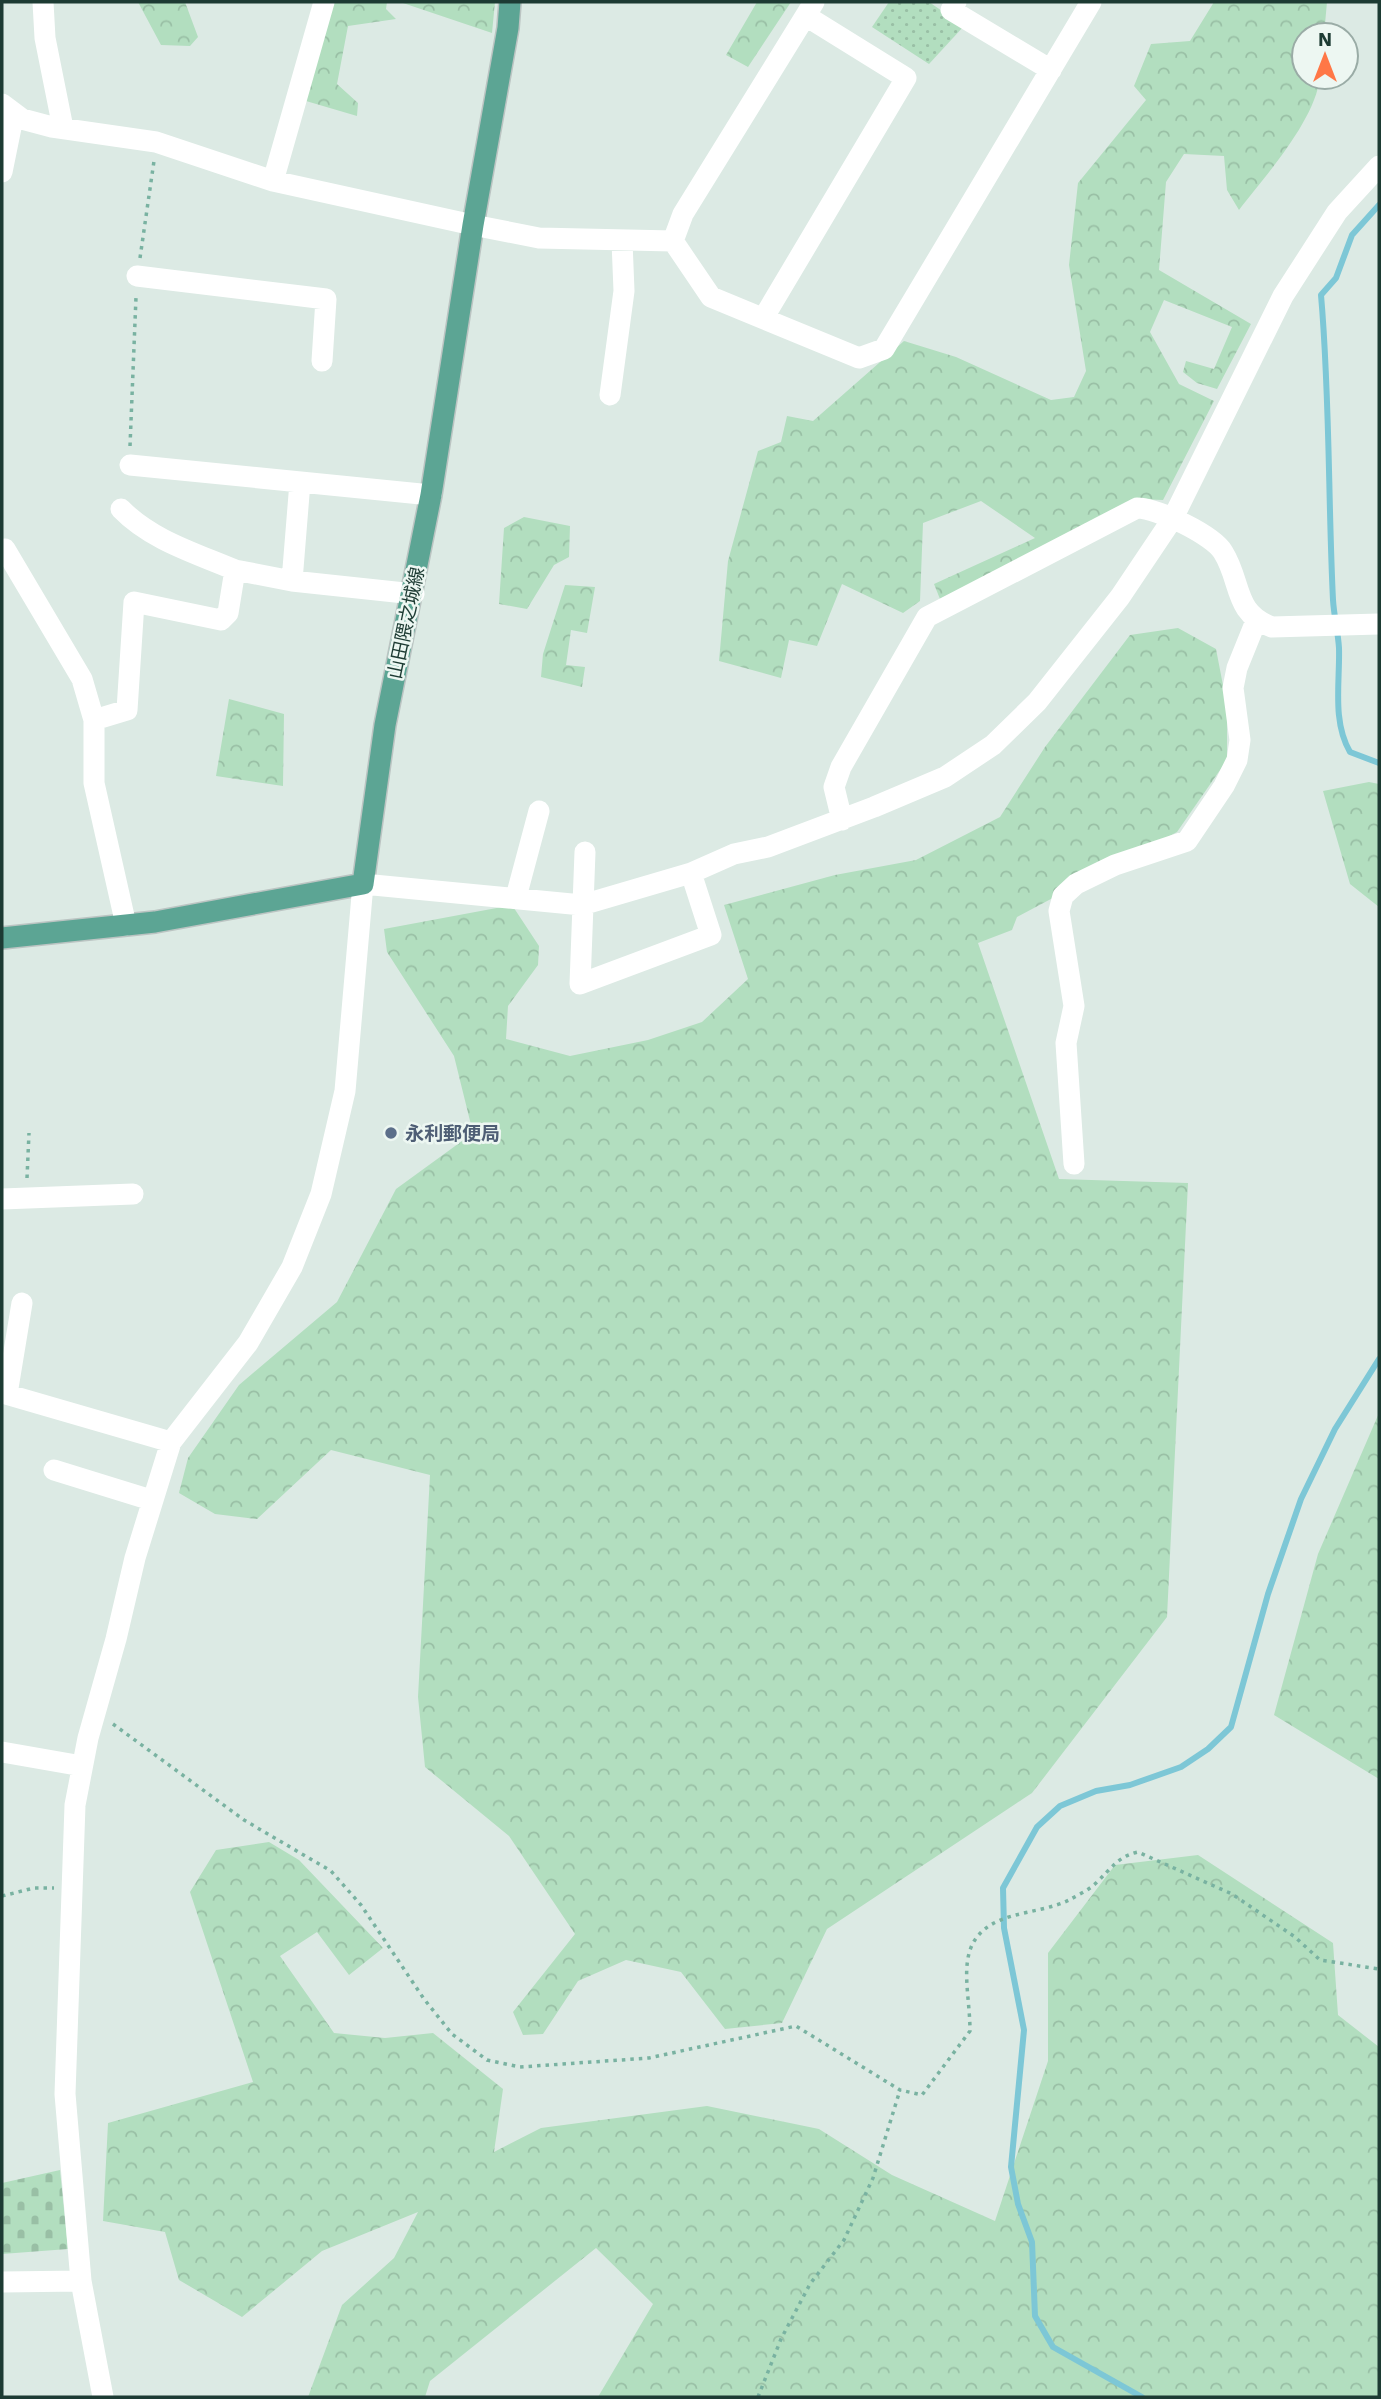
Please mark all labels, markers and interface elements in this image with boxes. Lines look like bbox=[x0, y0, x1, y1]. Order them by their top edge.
north arrow bbox=[1290, 21, 1360, 91]
text: N bbox=[1318, 28, 1332, 51]
street label: 山田隈之城線 bbox=[383, 565, 429, 681]
place label: 永利郵便局 bbox=[405, 1122, 500, 1145]
marker: 永利郵便局 bbox=[383, 1125, 399, 1141]

